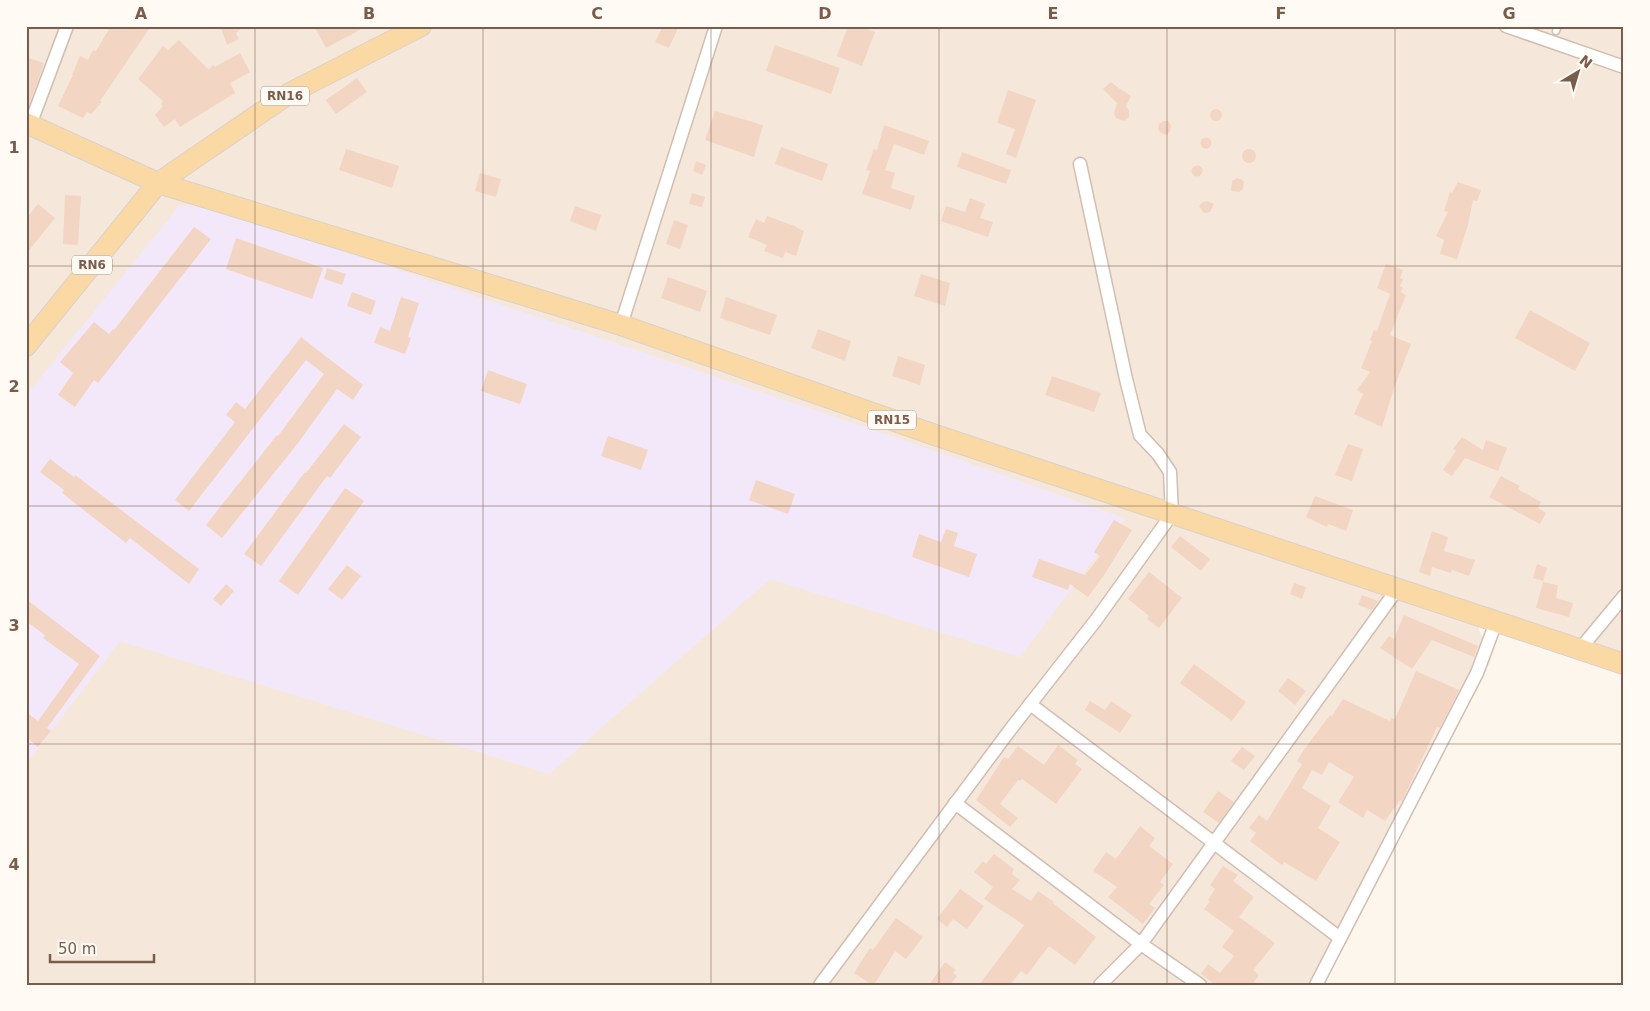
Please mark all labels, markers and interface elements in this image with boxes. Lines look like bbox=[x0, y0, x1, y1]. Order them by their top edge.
text: A bbox=[135, 4, 148, 23]
text: B bbox=[363, 4, 375, 23]
text: C bbox=[591, 4, 603, 23]
text: D bbox=[818, 4, 832, 23]
text: E bbox=[1048, 4, 1058, 23]
text: F bbox=[1276, 4, 1286, 23]
text: G bbox=[1502, 4, 1516, 23]
north arrow bbox=[1552, 48, 1602, 98]
text: N bbox=[1576, 52, 1596, 72]
road number: RN16 bbox=[261, 86, 309, 105]
text: 1 bbox=[8, 138, 20, 157]
road number: RN6 bbox=[72, 256, 112, 274]
text: 2 bbox=[8, 377, 20, 396]
road number: RN15 bbox=[868, 410, 916, 430]
text: 3 bbox=[8, 616, 20, 635]
text: 4 bbox=[8, 855, 20, 874]
scale bar bbox=[50, 931, 154, 963]
text: 50 m bbox=[58, 940, 96, 958]

